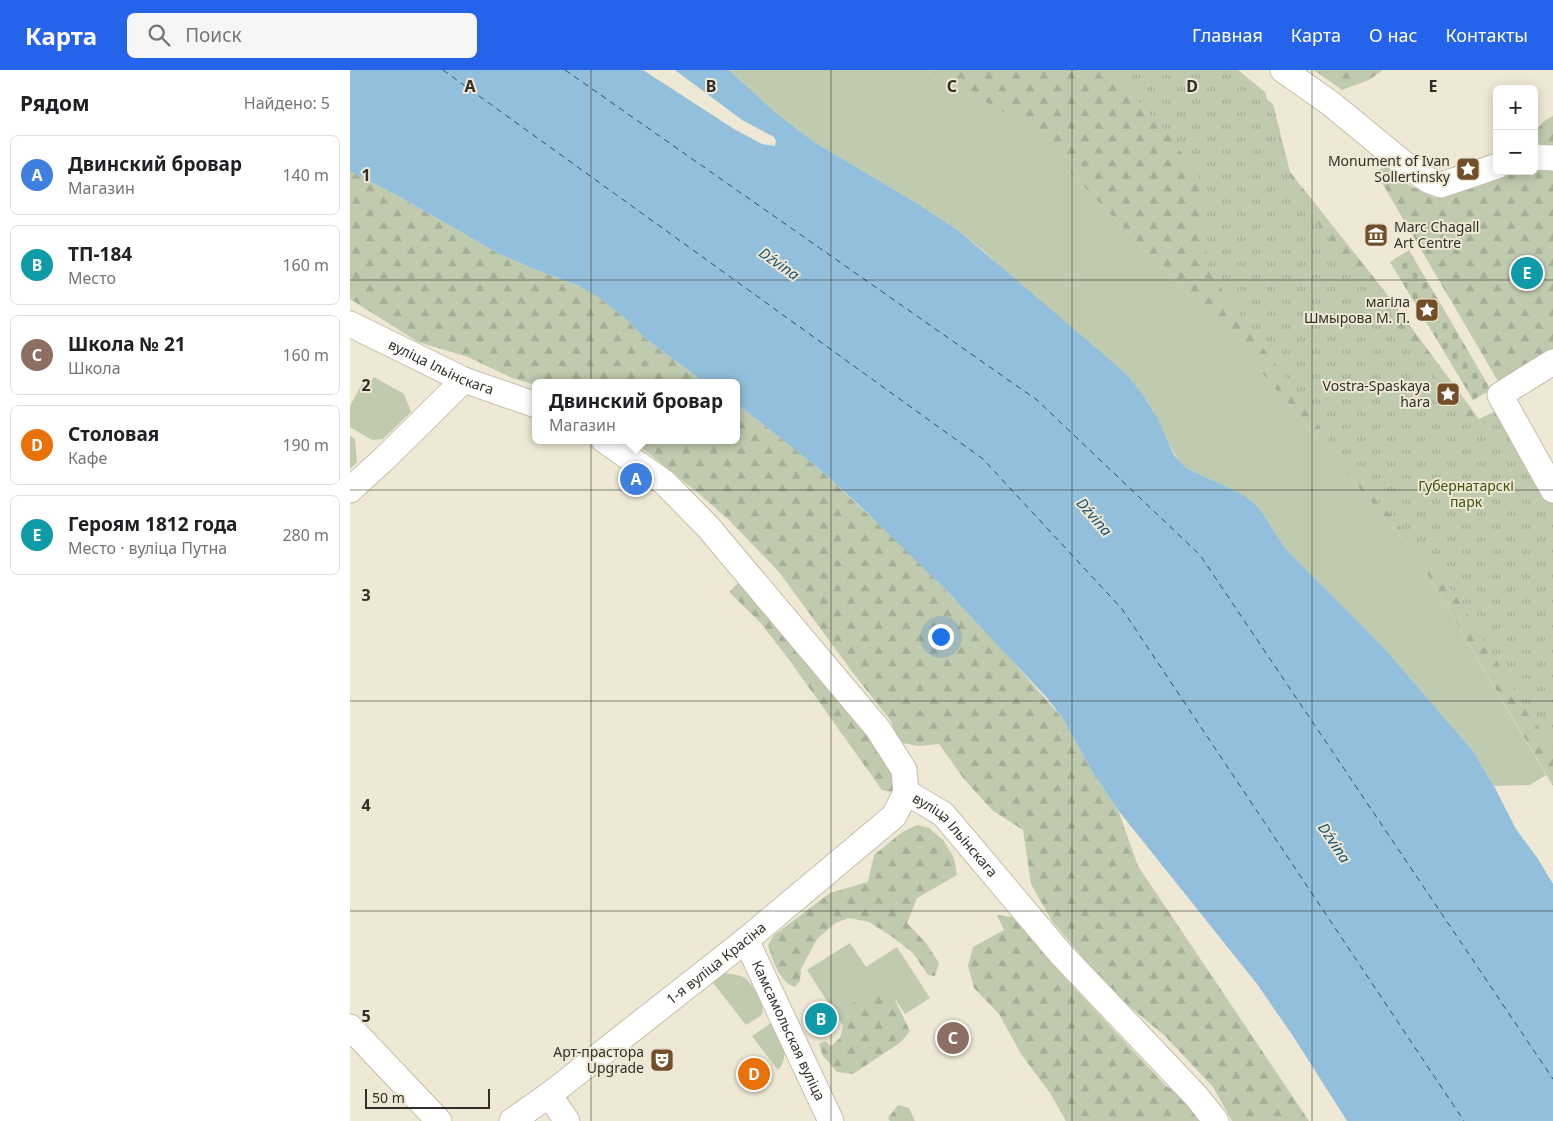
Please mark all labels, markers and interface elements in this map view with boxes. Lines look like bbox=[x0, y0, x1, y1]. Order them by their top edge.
search box bbox=[127, 13, 477, 58]
text: Карта bbox=[25, 19, 97, 52]
icon: search bbox=[145, 21, 173, 49]
text: Поиск bbox=[185, 22, 242, 48]
text: Главная bbox=[1192, 23, 1263, 47]
text: Карта bbox=[1291, 23, 1341, 47]
text: О нас bbox=[1369, 23, 1417, 47]
text: Контакты bbox=[1445, 23, 1528, 47]
text: A bbox=[464, 75, 476, 97]
text: B bbox=[706, 75, 716, 97]
text: C bbox=[947, 75, 957, 97]
text: D bbox=[1186, 75, 1198, 97]
text: E bbox=[1429, 75, 1438, 97]
map controls bbox=[1493, 85, 1538, 175]
button: + bbox=[1493, 85, 1538, 130]
text: Рядом bbox=[20, 89, 90, 117]
text: Найдено: 5 bbox=[244, 92, 330, 114]
button: − bbox=[1493, 130, 1538, 175]
text: Двинский бровар bbox=[68, 151, 242, 177]
place label: Monument of Ivan Sollertinsky bbox=[1328, 151, 1451, 186]
place icon: Monument of Ivan Sollertinsky bbox=[1455, 156, 1481, 182]
text: A bbox=[31, 164, 43, 186]
text: 140 m bbox=[282, 164, 329, 186]
text: 1 bbox=[361, 164, 371, 186]
text: Магазин bbox=[68, 177, 135, 199]
place label: Marc Chagall Art Centre bbox=[1394, 217, 1479, 252]
museum icon: Marc Chagall Art Centre bbox=[1363, 222, 1389, 248]
text: ТП-184 bbox=[68, 241, 132, 267]
water label: Dźvina bbox=[756, 242, 804, 284]
text: B bbox=[32, 254, 42, 276]
text: 160 m bbox=[282, 254, 329, 276]
pin: E bbox=[1511, 254, 1543, 292]
text: Место bbox=[68, 267, 116, 289]
place label: магіла Шмырова М. П. bbox=[1304, 292, 1410, 327]
place icon: магіла Шмырова М. П. bbox=[1414, 297, 1440, 323]
text: Школа № 21 bbox=[68, 331, 186, 357]
street label: вуліца Ільінскага bbox=[386, 334, 497, 399]
text: C bbox=[32, 344, 42, 366]
text: 160 m bbox=[282, 344, 329, 366]
text: Школа bbox=[68, 357, 121, 379]
text: 2 bbox=[361, 374, 371, 396]
place label: Vostra-Spaskaya hara bbox=[1323, 376, 1430, 411]
popup bbox=[532, 379, 740, 444]
place icon: Vostra-Spaskaya hara bbox=[1435, 381, 1461, 407]
text: Двинский бровар bbox=[549, 388, 723, 414]
text: Магазин bbox=[549, 414, 616, 436]
text: Столовая bbox=[68, 421, 159, 447]
text: D bbox=[31, 434, 43, 456]
text: 190 m bbox=[282, 434, 329, 456]
text: Кафе bbox=[68, 447, 107, 469]
pin: A bbox=[620, 460, 652, 498]
park label: Губернатарскі парк bbox=[1418, 476, 1514, 511]
water label: Dźvina bbox=[1073, 493, 1117, 540]
text: Героям 1812 года bbox=[68, 511, 237, 537]
text: E bbox=[33, 524, 41, 546]
text: 280 m bbox=[282, 524, 329, 546]
text: Место · вуліца Путна bbox=[68, 537, 227, 559]
text: 3 bbox=[361, 584, 371, 606]
your location bbox=[928, 624, 954, 650]
street label: вуліца Ільінскага bbox=[909, 788, 1002, 881]
text: 4 bbox=[361, 794, 371, 816]
water label: Dźvina bbox=[1314, 818, 1356, 867]
street label: 1-я вуліца Красіна bbox=[662, 917, 770, 1008]
street label: Камсамольская вуліца bbox=[748, 957, 830, 1104]
pin: B bbox=[805, 1000, 837, 1038]
text: 5 bbox=[361, 1005, 371, 1027]
pin: C bbox=[937, 1019, 969, 1057]
place label: Арт-прастора Upgrade bbox=[553, 1042, 644, 1077]
theatre icon: Арт-прастора Upgrade bbox=[649, 1047, 675, 1073]
pin: D bbox=[738, 1055, 770, 1093]
scale bar bbox=[365, 1086, 490, 1109]
text: 50 m bbox=[372, 1088, 405, 1107]

